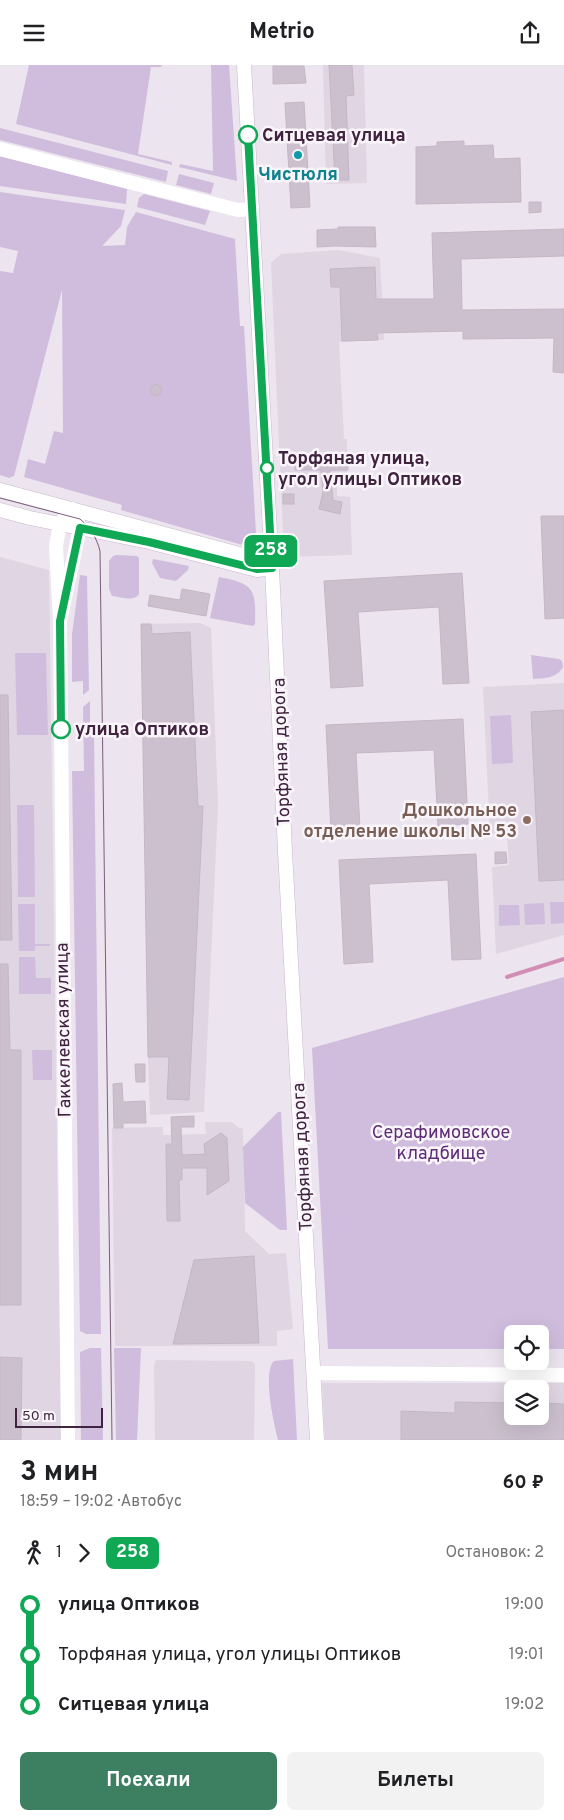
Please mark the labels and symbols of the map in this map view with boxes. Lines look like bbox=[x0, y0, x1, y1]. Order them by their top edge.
marker: Ситцевая улица bbox=[238, 125, 258, 145]
place label: Ситцевая улица bbox=[262, 125, 405, 148]
marker: Чистюля bbox=[292, 149, 304, 161]
place label: Чистюля bbox=[258, 164, 338, 187]
place label: Торфяная улица, угол улицы Оптиков bbox=[278, 448, 462, 492]
marker: Торфяная улица, угол улицы Оптиков bbox=[260, 461, 274, 475]
line badge: 258 bbox=[242, 535, 300, 567]
street label: Торфяная дорога bbox=[268, 677, 297, 826]
marker: улица Оптиков bbox=[51, 719, 71, 739]
place label: улица Оптиков bbox=[75, 719, 209, 742]
place label: Дошкольное отделение школы № 53 bbox=[304, 800, 517, 844]
marker: Дошкольное отделение школы № 53 bbox=[521, 814, 533, 826]
street label: Гаккелевская улица bbox=[51, 942, 78, 1118]
street label: Торфяная дорога bbox=[288, 1082, 319, 1232]
park label: Серафимовское кладбище bbox=[372, 1122, 510, 1166]
scale bar bbox=[15, 1405, 102, 1428]

